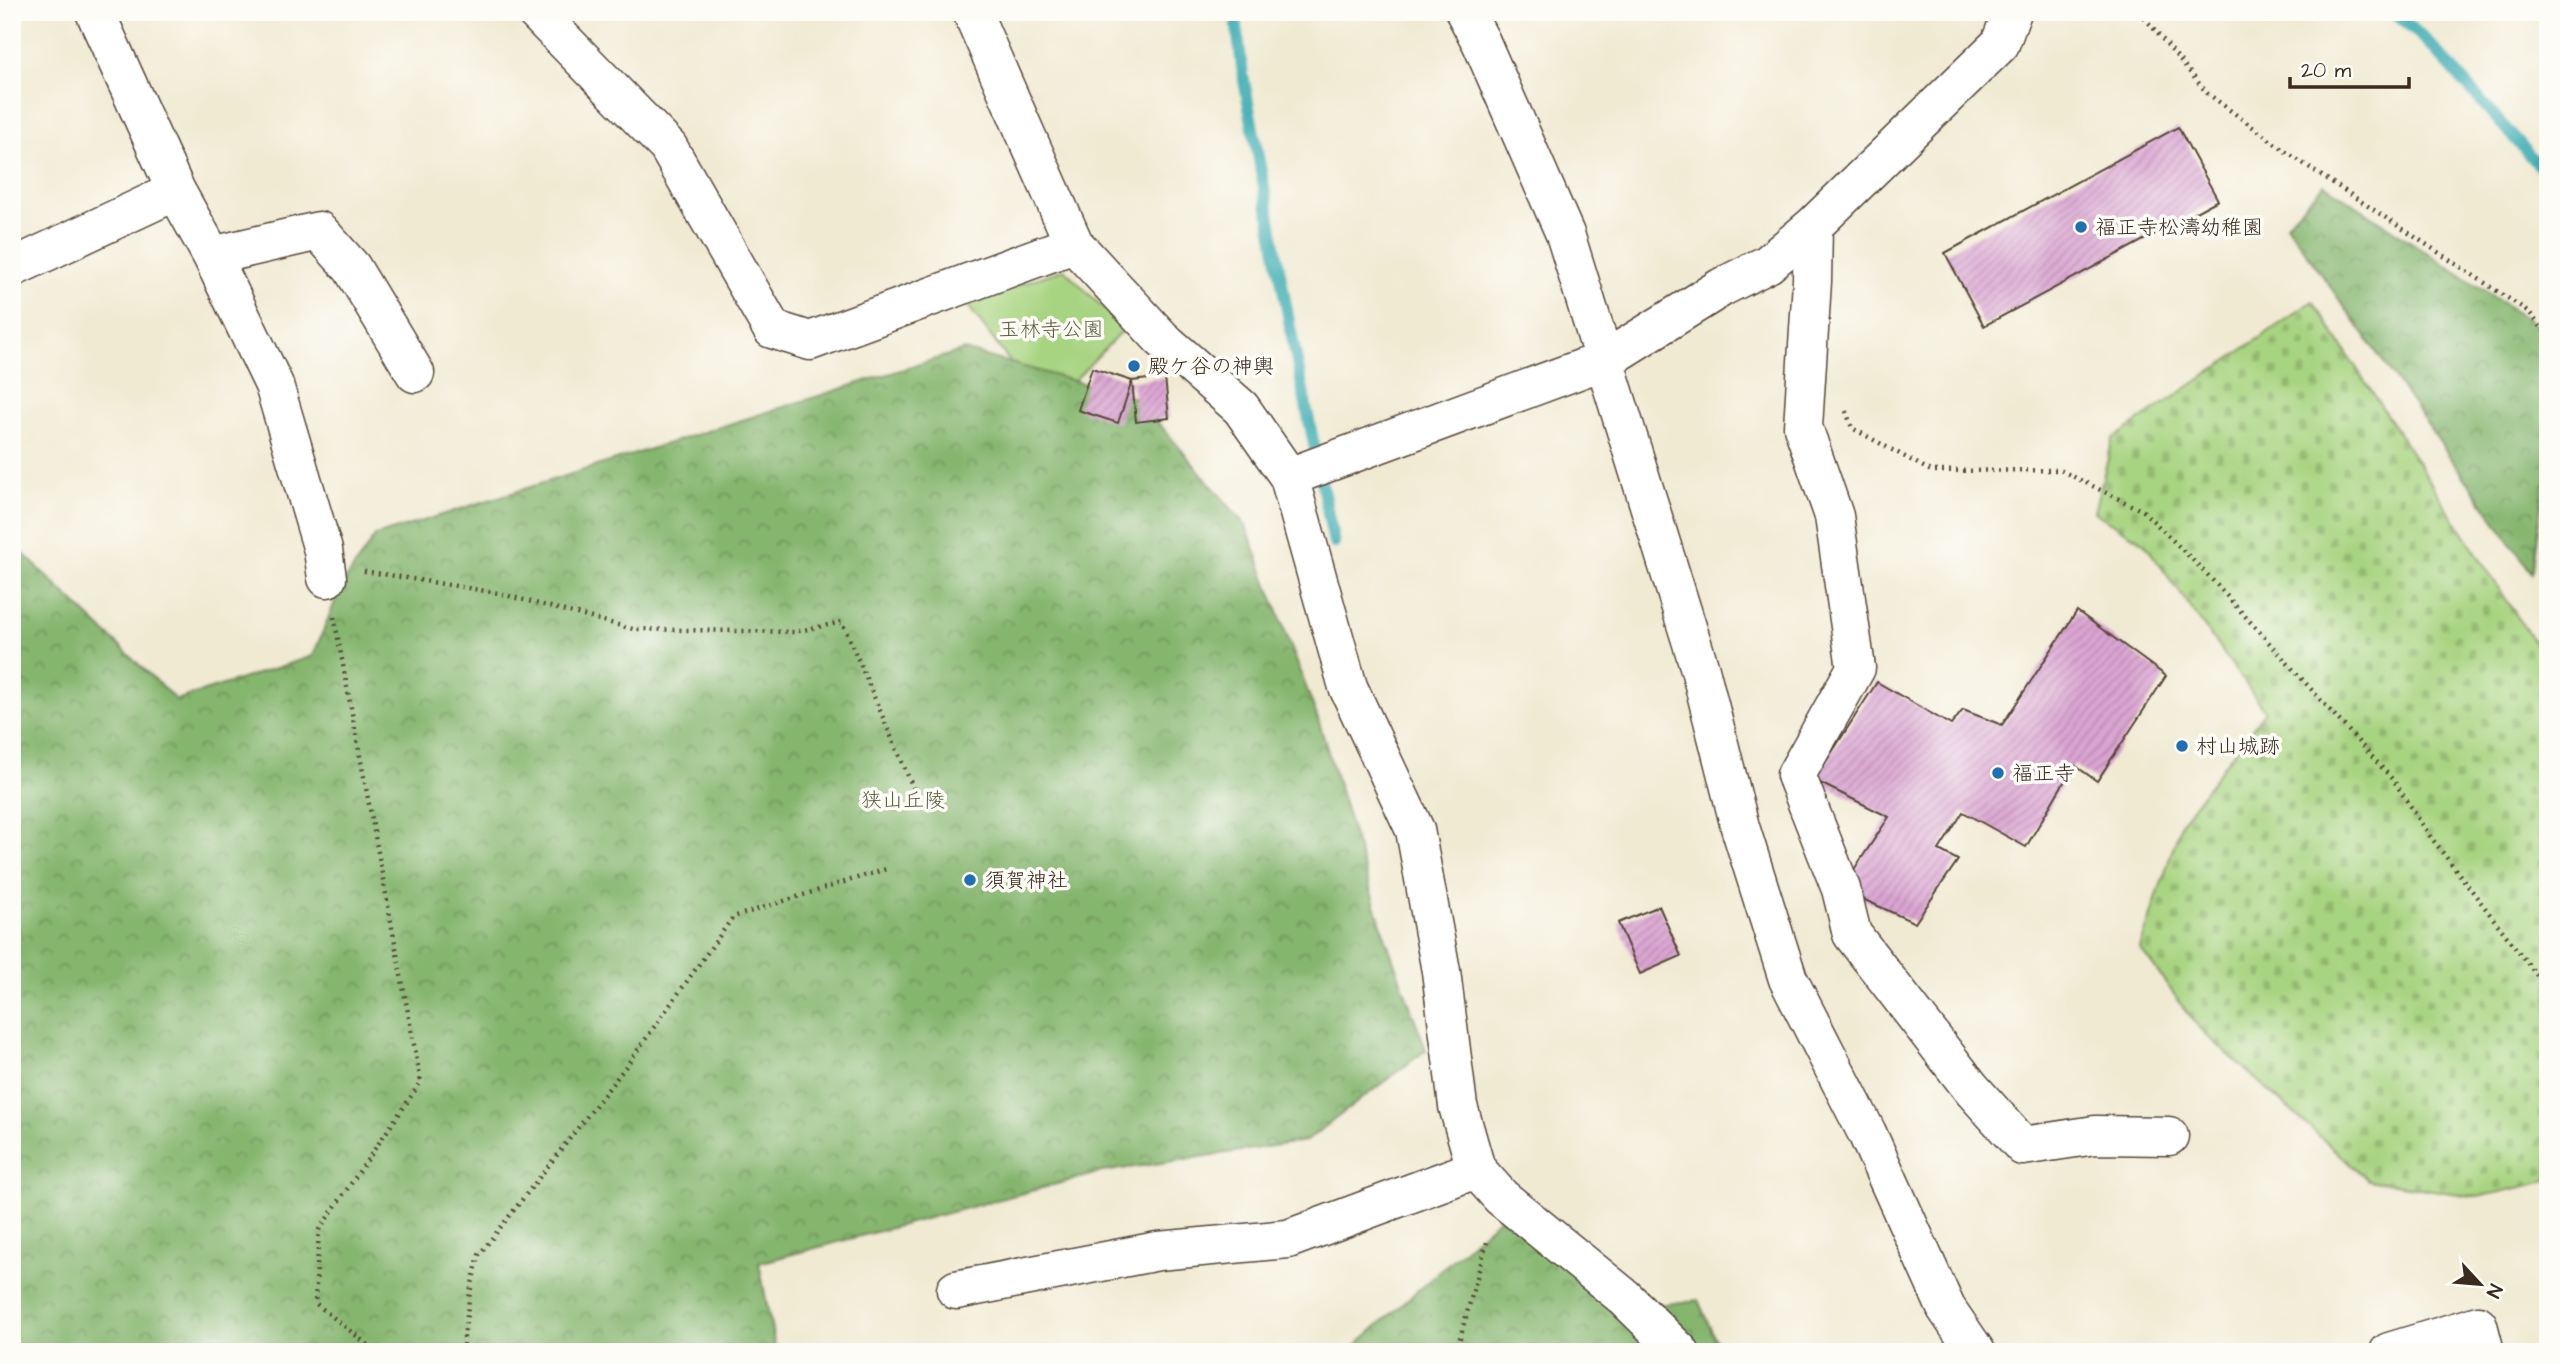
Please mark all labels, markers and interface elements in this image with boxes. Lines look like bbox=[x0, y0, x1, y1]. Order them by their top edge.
scale bar bbox=[2290, 46, 2410, 90]
text: 20 m bbox=[2301, 56, 2352, 85]
place label: 福正寺松濤幼稚園 bbox=[2095, 213, 2263, 242]
marker: 福正寺松濤幼稚園 bbox=[2073, 219, 2089, 235]
park label: 玉林寺公園 bbox=[999, 315, 1104, 344]
place label: 殿ケ谷の神輿 bbox=[1148, 352, 1274, 381]
marker: 殿ケ谷の神輿 bbox=[1126, 358, 1142, 374]
place label: 村山城跡 bbox=[2196, 732, 2280, 761]
marker: 村山城跡 bbox=[2174, 738, 2190, 754]
place label: 福正寺 bbox=[2012, 759, 2075, 788]
marker: 福正寺 bbox=[1990, 765, 2006, 781]
park label: 狭山丘陵 bbox=[861, 786, 945, 815]
place label: 須賀神社 bbox=[984, 866, 1068, 895]
marker: 須賀神社 bbox=[962, 872, 978, 888]
north arrow bbox=[2444, 1248, 2514, 1318]
text: N bbox=[2479, 1280, 2509, 1302]

